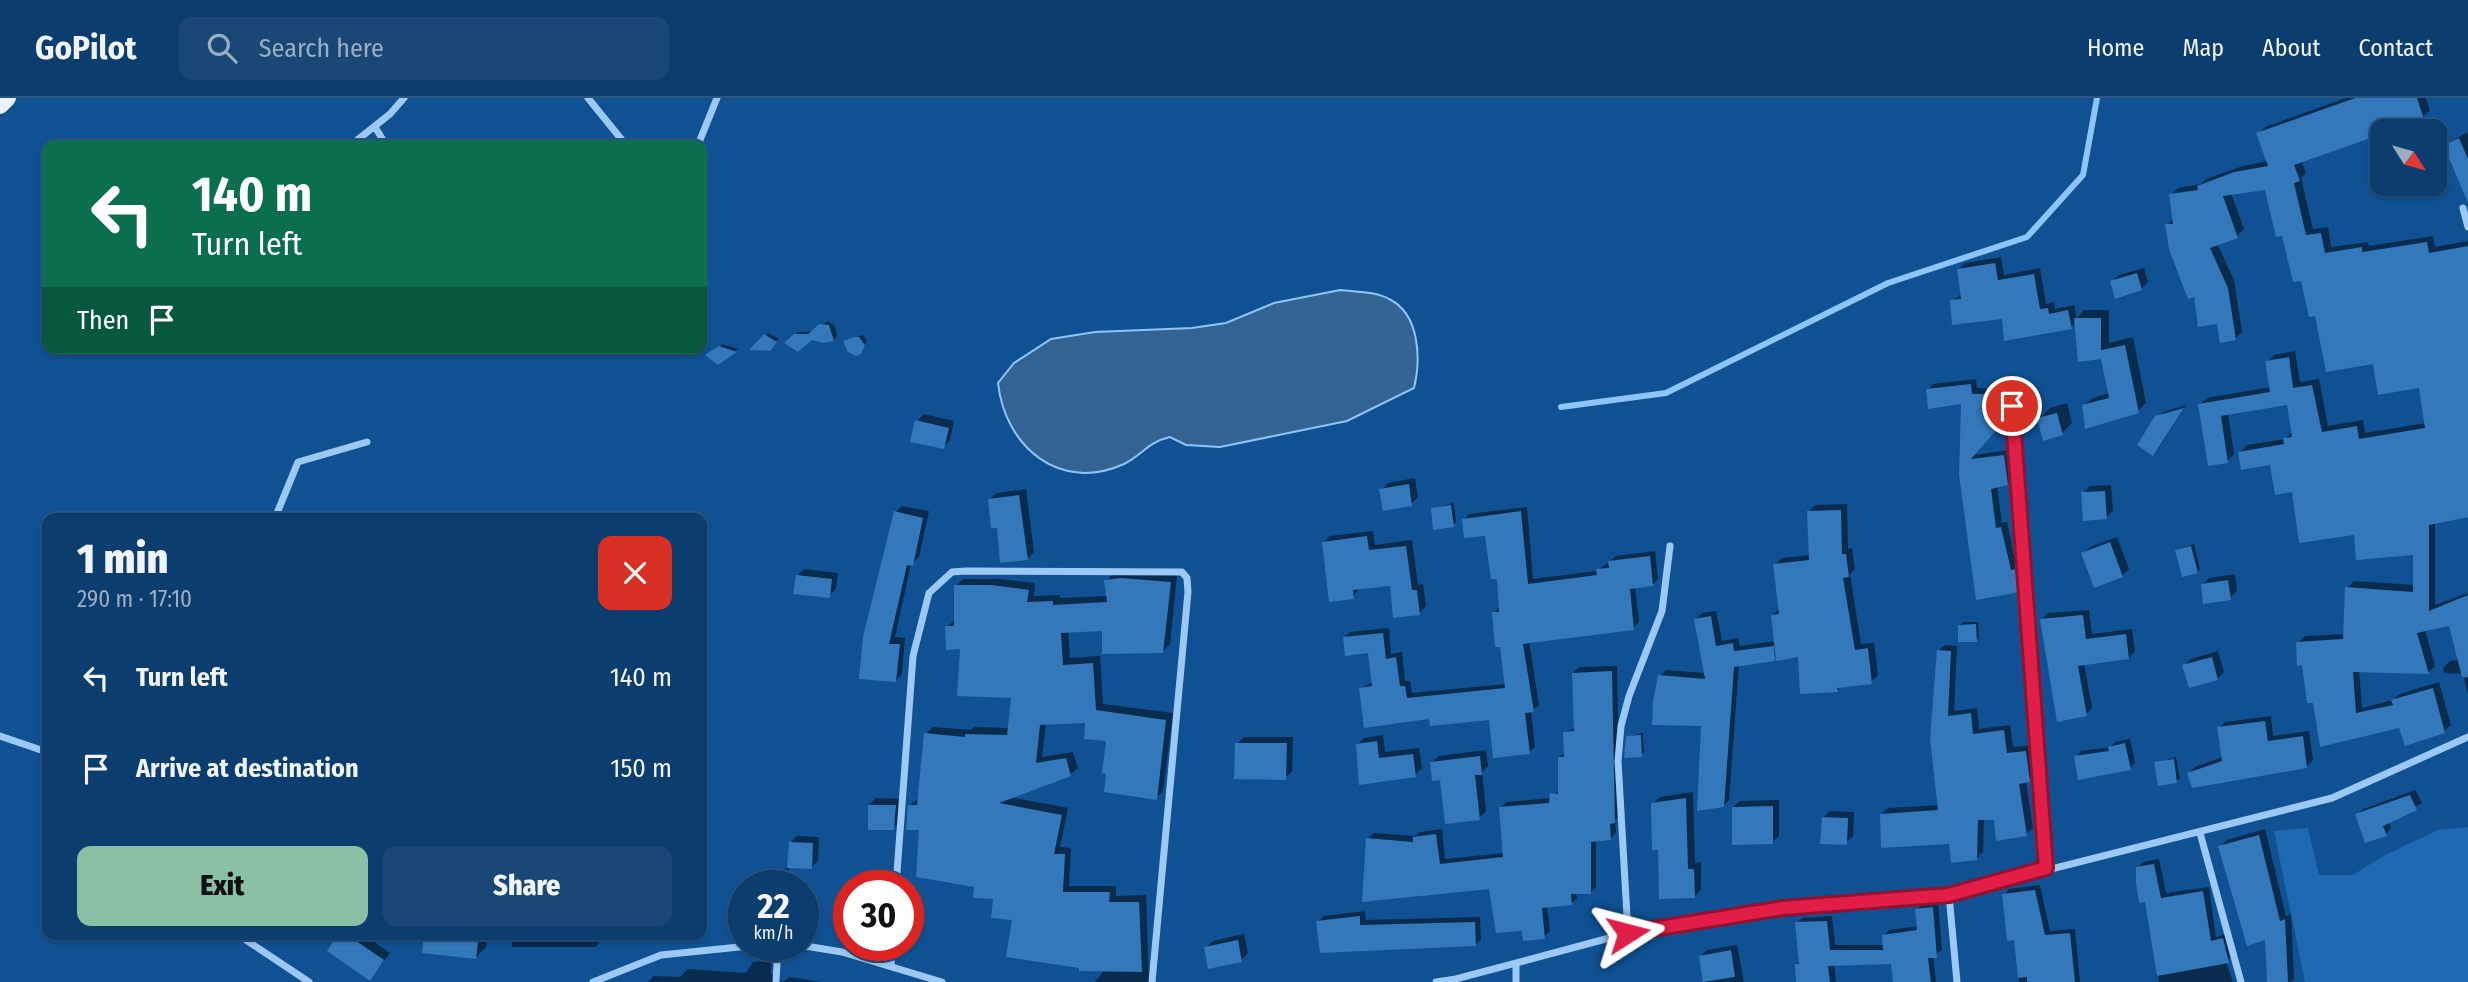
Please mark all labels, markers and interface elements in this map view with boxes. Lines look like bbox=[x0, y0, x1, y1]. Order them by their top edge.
search box bbox=[179, 17, 669, 80]
text: GoPilot bbox=[35, 28, 137, 68]
icon: search bbox=[203, 29, 241, 67]
text: Search here bbox=[259, 33, 384, 64]
text: Home bbox=[2087, 34, 2144, 62]
text: Map bbox=[2182, 34, 2224, 62]
text: About bbox=[2262, 34, 2320, 62]
text: Contact bbox=[2358, 34, 2433, 62]
north arrow bbox=[2370, 119, 2446, 196]
map controls bbox=[2370, 119, 2447, 196]
text: 140 m bbox=[192, 165, 312, 224]
icon: left bbox=[77, 168, 168, 259]
text: Turn left bbox=[192, 225, 302, 263]
icon: arrive bbox=[143, 301, 181, 339]
text: Then bbox=[77, 305, 129, 336]
pin bbox=[1982, 376, 2042, 436]
icon: arrive bbox=[1993, 387, 2031, 425]
text: 1 min bbox=[77, 534, 168, 584]
button: close bbox=[598, 536, 672, 610]
text: 290 m · 17:10 bbox=[77, 585, 192, 613]
icon: left bbox=[77, 659, 115, 697]
text: Turn left bbox=[136, 662, 228, 693]
text: 140 m bbox=[610, 662, 672, 693]
icon: arrive bbox=[77, 750, 115, 788]
text: Arrive at destination bbox=[136, 753, 359, 784]
text: 150 m bbox=[610, 753, 672, 784]
button: Exit bbox=[77, 846, 368, 926]
button: Share bbox=[382, 846, 672, 926]
speed limit sign: 30 bbox=[833, 870, 924, 961]
text: 22 bbox=[757, 885, 790, 927]
position arrow bbox=[1591, 896, 1665, 970]
text: km/h bbox=[753, 922, 794, 944]

